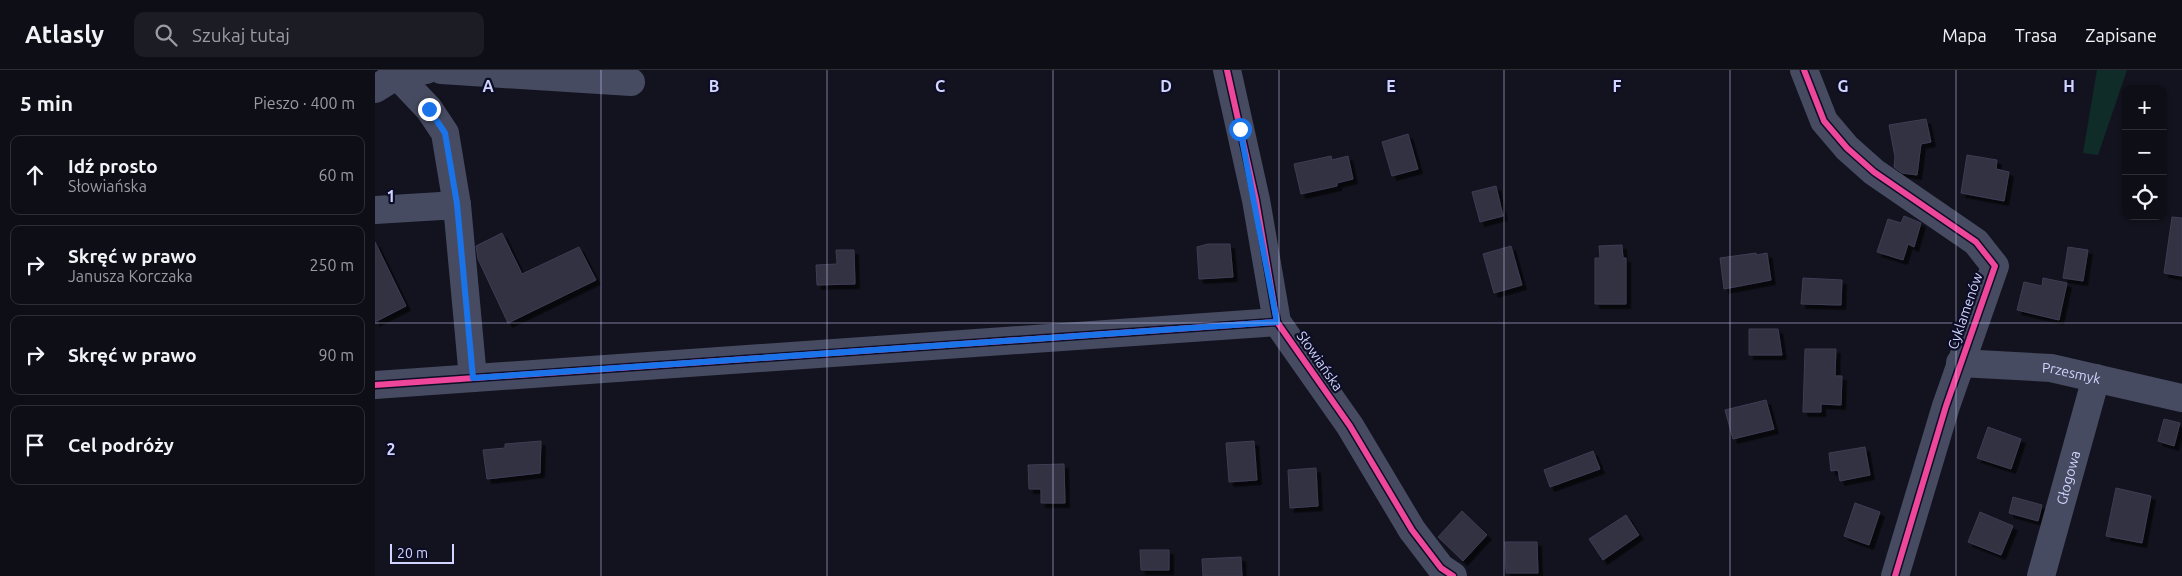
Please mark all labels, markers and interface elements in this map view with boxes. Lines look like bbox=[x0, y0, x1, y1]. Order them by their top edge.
search box bbox=[134, 12, 484, 57]
text: Atlasly bbox=[25, 21, 104, 48]
icon: search bbox=[152, 21, 180, 49]
text: Szukaj tutaj bbox=[192, 24, 290, 46]
text: Mapa bbox=[1942, 25, 1987, 45]
text: Trasa bbox=[2015, 25, 2057, 45]
text: Zapisane bbox=[2085, 25, 2157, 45]
text: A bbox=[482, 77, 494, 95]
text: B bbox=[709, 77, 719, 95]
text: C bbox=[935, 77, 945, 95]
text: D bbox=[1160, 77, 1172, 95]
text: E bbox=[1386, 77, 1396, 95]
text: F bbox=[1613, 77, 1622, 95]
text: G bbox=[1837, 77, 1849, 95]
text: H bbox=[2063, 77, 2075, 95]
map controls bbox=[2122, 85, 2167, 220]
button: + bbox=[2122, 85, 2167, 130]
text: 5 min bbox=[20, 91, 73, 115]
text: Pieszo · 400 m bbox=[253, 94, 355, 112]
route end bbox=[418, 98, 441, 121]
route start bbox=[1229, 118, 1252, 141]
button: − bbox=[2122, 130, 2167, 175]
text: Idź prosto bbox=[68, 155, 158, 177]
icon: ahead bbox=[21, 161, 49, 189]
text: 60 m bbox=[318, 166, 354, 184]
button: locate bbox=[2122, 175, 2167, 220]
text: Słowiańska bbox=[68, 177, 147, 195]
text: 1 bbox=[386, 187, 396, 205]
text: Skręć w prawo bbox=[68, 245, 197, 267]
icon: right bbox=[21, 251, 49, 279]
text: 250 m bbox=[309, 256, 354, 274]
text: Janusza Korczaka bbox=[68, 267, 193, 285]
street label: Cyklamenów bbox=[1944, 270, 1986, 351]
street label: Słowiańska bbox=[1294, 328, 1346, 394]
icon: right bbox=[21, 341, 49, 369]
text: Skręć w prawo bbox=[68, 344, 197, 366]
text: 90 m bbox=[318, 346, 354, 364]
street label: Przesmyk bbox=[2042, 360, 2102, 387]
icon: arrive bbox=[21, 431, 49, 459]
text: Cel podróży bbox=[68, 434, 174, 456]
text: 2 bbox=[386, 440, 396, 458]
street label: Głogowa bbox=[2053, 449, 2083, 507]
scale bar bbox=[390, 541, 454, 564]
text: 20 m bbox=[397, 545, 428, 561]

